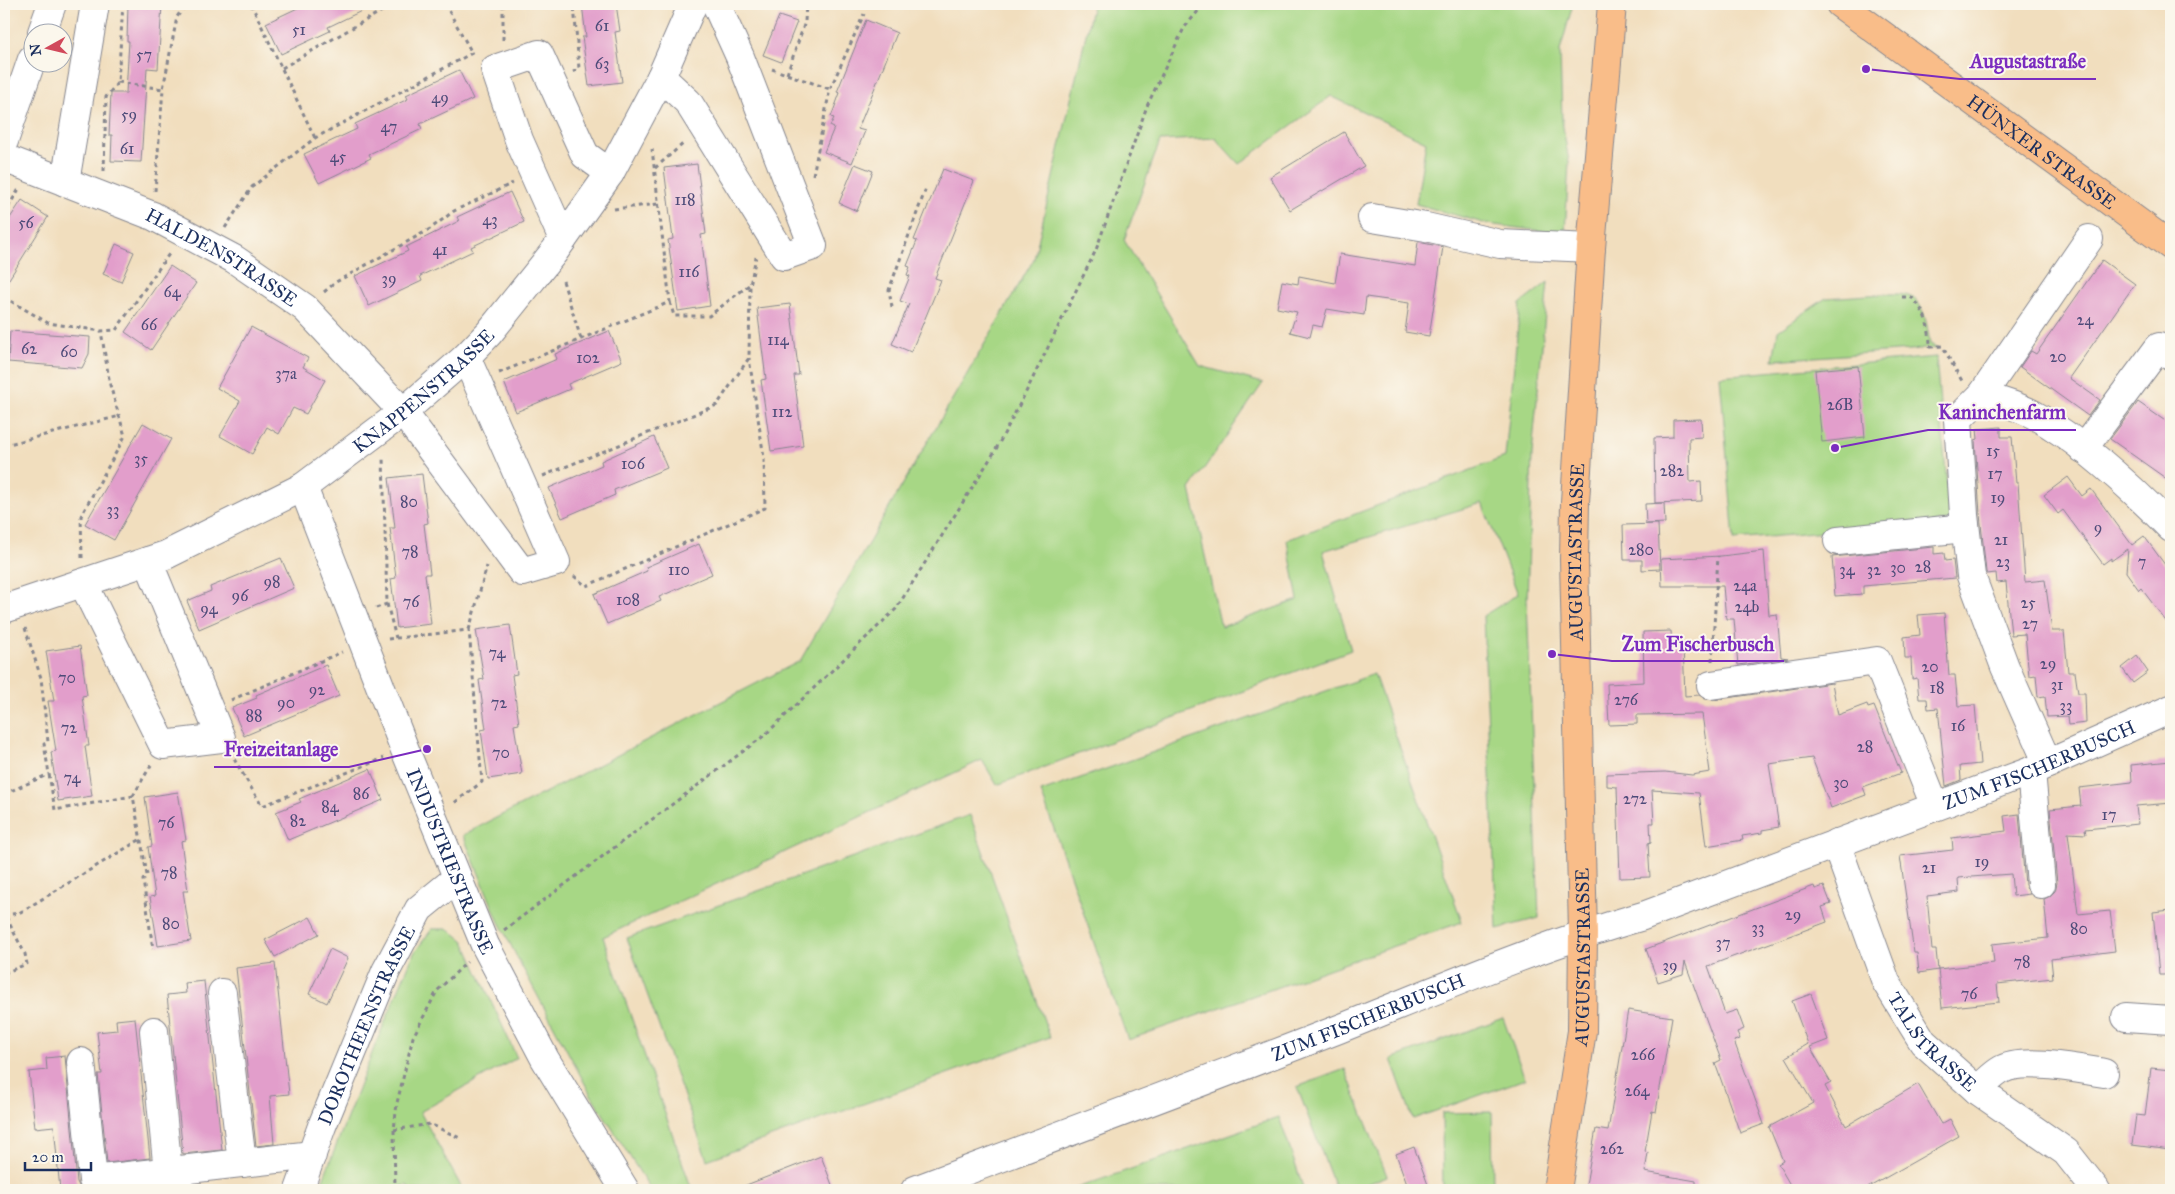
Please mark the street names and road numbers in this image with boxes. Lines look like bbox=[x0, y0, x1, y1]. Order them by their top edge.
street label: HÜNXER STRASSE bbox=[1962, 90, 2121, 214]
street label: HALDENSTRASSE bbox=[142, 203, 302, 312]
street label: KNAPPENSTRASSE bbox=[348, 324, 499, 458]
street label: AUGUSTASTRASSE bbox=[1563, 462, 1589, 642]
street label: ZUM FISCHERBUSCH bbox=[1940, 715, 2139, 815]
street label: INDUSTRIESTRASSE bbox=[402, 765, 499, 958]
street label: AUGUSTASTRASSE bbox=[1569, 867, 1595, 1048]
street label: DOROTHEENSTRASSE bbox=[313, 921, 420, 1128]
street label: ZUM FISCHERBUSCH bbox=[1268, 968, 1468, 1066]
street label: TALSTRASSE bbox=[1883, 988, 1982, 1097]

